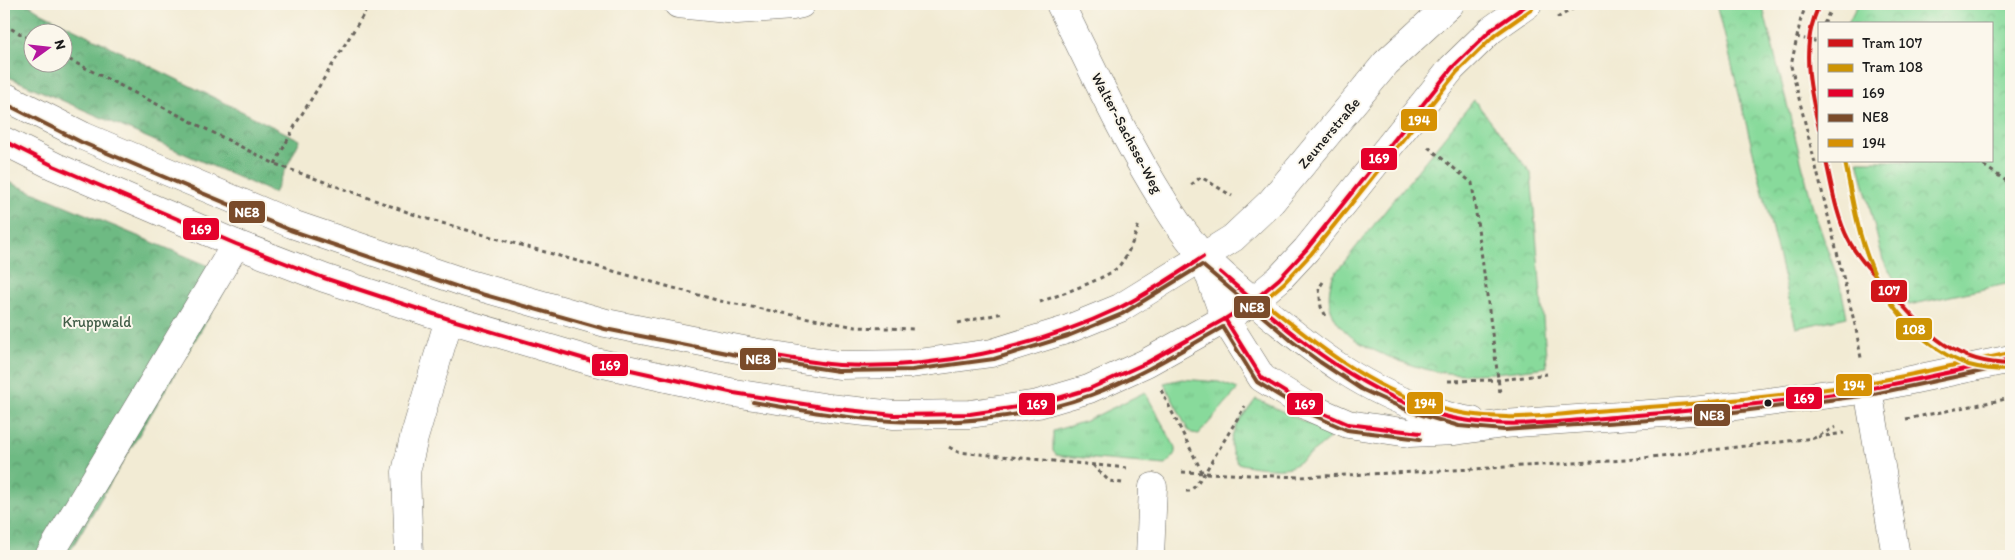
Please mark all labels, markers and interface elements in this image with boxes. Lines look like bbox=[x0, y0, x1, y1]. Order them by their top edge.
north arrow bbox=[22, 22, 72, 72]
legend bbox=[1818, 22, 1992, 162]
text: Tram 107 bbox=[1862, 34, 1923, 52]
text: N bbox=[51, 38, 70, 52]
text: Tram 108 bbox=[1862, 58, 1923, 76]
street label: Walter-Sachsse-Weg bbox=[1088, 70, 1167, 197]
text: 169 bbox=[1862, 84, 1885, 102]
street label: Zeunerstraße bbox=[1294, 94, 1364, 172]
line badge: 194 bbox=[1400, 108, 1438, 132]
text: NE8 bbox=[1862, 108, 1889, 126]
text: 194 bbox=[1408, 112, 1431, 129]
text: 194 bbox=[1862, 134, 1886, 152]
line badge: 169 bbox=[1360, 147, 1398, 171]
text: 169 bbox=[1368, 150, 1390, 167]
line badge: NE8 bbox=[228, 200, 266, 224]
text: NE8 bbox=[235, 204, 260, 221]
line badge: 169 bbox=[182, 217, 220, 241]
text: 169 bbox=[190, 221, 212, 238]
line badge: 107 bbox=[1870, 279, 1908, 303]
text: 107 bbox=[1878, 282, 1900, 299]
line badge: NE8 bbox=[1233, 295, 1271, 319]
text: NE8 bbox=[1240, 299, 1265, 316]
park label: Kruppwald bbox=[62, 313, 132, 331]
line badge: 108 bbox=[1895, 317, 1933, 341]
text: 108 bbox=[1903, 321, 1926, 338]
line badge: NE8 bbox=[739, 347, 777, 371]
text: NE8 bbox=[746, 351, 771, 368]
line badge: 169 bbox=[591, 353, 629, 377]
text: 169 bbox=[599, 357, 621, 374]
line badge: 194 bbox=[1835, 373, 1873, 397]
text: 194 bbox=[1843, 377, 1866, 394]
line badge: 169 bbox=[1785, 386, 1823, 410]
text: 169 bbox=[1793, 390, 1815, 407]
line badge: 194 bbox=[1406, 391, 1444, 415]
line badge: 169 bbox=[1018, 392, 1056, 416]
line badge: 169 bbox=[1286, 392, 1324, 416]
text: 194 bbox=[1414, 395, 1437, 412]
text: 169 bbox=[1026, 396, 1048, 413]
text: 169 bbox=[1294, 396, 1316, 413]
unlabelled marker bbox=[1763, 398, 1773, 408]
line badge: NE8 bbox=[1693, 403, 1731, 427]
text: NE8 bbox=[1700, 407, 1725, 424]

